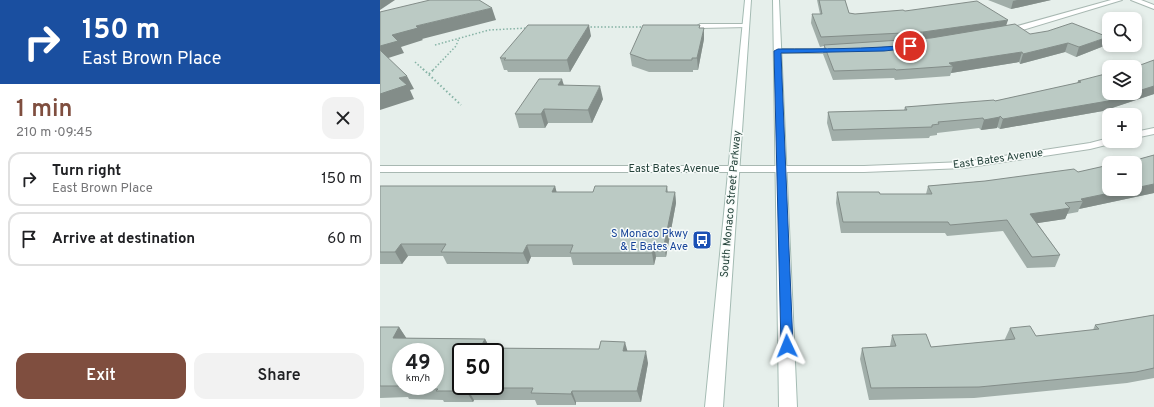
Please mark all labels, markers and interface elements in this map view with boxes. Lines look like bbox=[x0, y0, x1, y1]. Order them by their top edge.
map controls bbox=[1102, 12, 1142, 196]
button: search bbox=[1102, 12, 1142, 52]
text: 150 m bbox=[82, 13, 160, 49]
icon: right bbox=[16, 16, 68, 68]
pin bbox=[893, 29, 927, 63]
icon: arrive bbox=[899, 35, 921, 57]
text: East Brown Place bbox=[82, 48, 222, 71]
button: layers bbox=[1102, 60, 1142, 100]
text: 1 min bbox=[16, 95, 73, 125]
button: close bbox=[322, 97, 364, 139]
button: + bbox=[1102, 108, 1142, 148]
text: 210 m · 09:45 bbox=[16, 125, 93, 141]
street label: South Monaco Street Parkway bbox=[718, 130, 744, 278]
street label: East Bates Avenue bbox=[952, 146, 1044, 172]
button: − bbox=[1102, 156, 1142, 196]
text: Turn right bbox=[52, 162, 121, 181]
street label: East Bates Avenue bbox=[629, 162, 720, 176]
icon: right bbox=[18, 168, 40, 190]
text: 150 m bbox=[321, 170, 362, 189]
text: East Brown Place bbox=[52, 181, 153, 197]
place label: S Monaco Pkwy & E Bates Ave bbox=[611, 227, 688, 254]
icon: arrive bbox=[18, 228, 40, 250]
bus stop icon: S Monaco Pkwy & E Bates Ave bbox=[691, 229, 713, 251]
text: Arrive at destination bbox=[52, 230, 195, 249]
text: 60 m bbox=[327, 230, 362, 249]
position arrow bbox=[766, 325, 808, 367]
speed limit sign: 50 bbox=[452, 343, 504, 395]
text: 49 bbox=[405, 351, 431, 377]
button: Exit bbox=[16, 353, 186, 399]
button: Share bbox=[194, 353, 364, 399]
text: km/h bbox=[406, 372, 430, 385]

